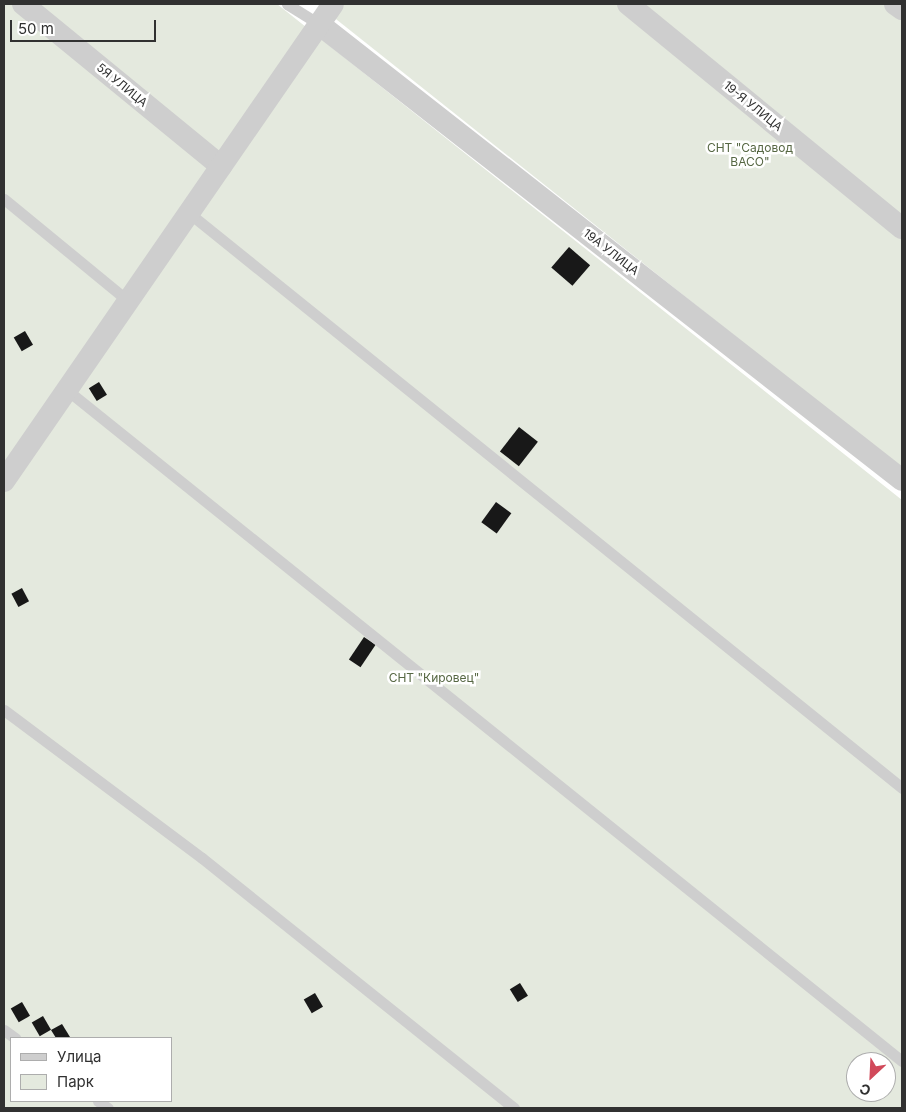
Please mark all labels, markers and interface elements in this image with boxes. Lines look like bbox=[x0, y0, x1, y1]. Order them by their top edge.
scale bar bbox=[12, 10, 159, 42]
text: 50 m bbox=[18, 19, 54, 38]
street label: 5Я УЛИЦА bbox=[94, 60, 150, 110]
street label: 19-Я УЛИЦА bbox=[721, 78, 785, 134]
park label: СНТ "Садовод ВАСО" bbox=[707, 141, 793, 169]
street label: 19А УЛИЦА bbox=[580, 226, 642, 278]
park label: СНТ "Кировец" bbox=[389, 671, 479, 685]
legend bbox=[10, 1037, 172, 1102]
text: Улица bbox=[57, 1047, 101, 1066]
north arrow bbox=[846, 1052, 896, 1102]
text: Парк bbox=[57, 1072, 94, 1091]
text: С bbox=[857, 1080, 873, 1100]

